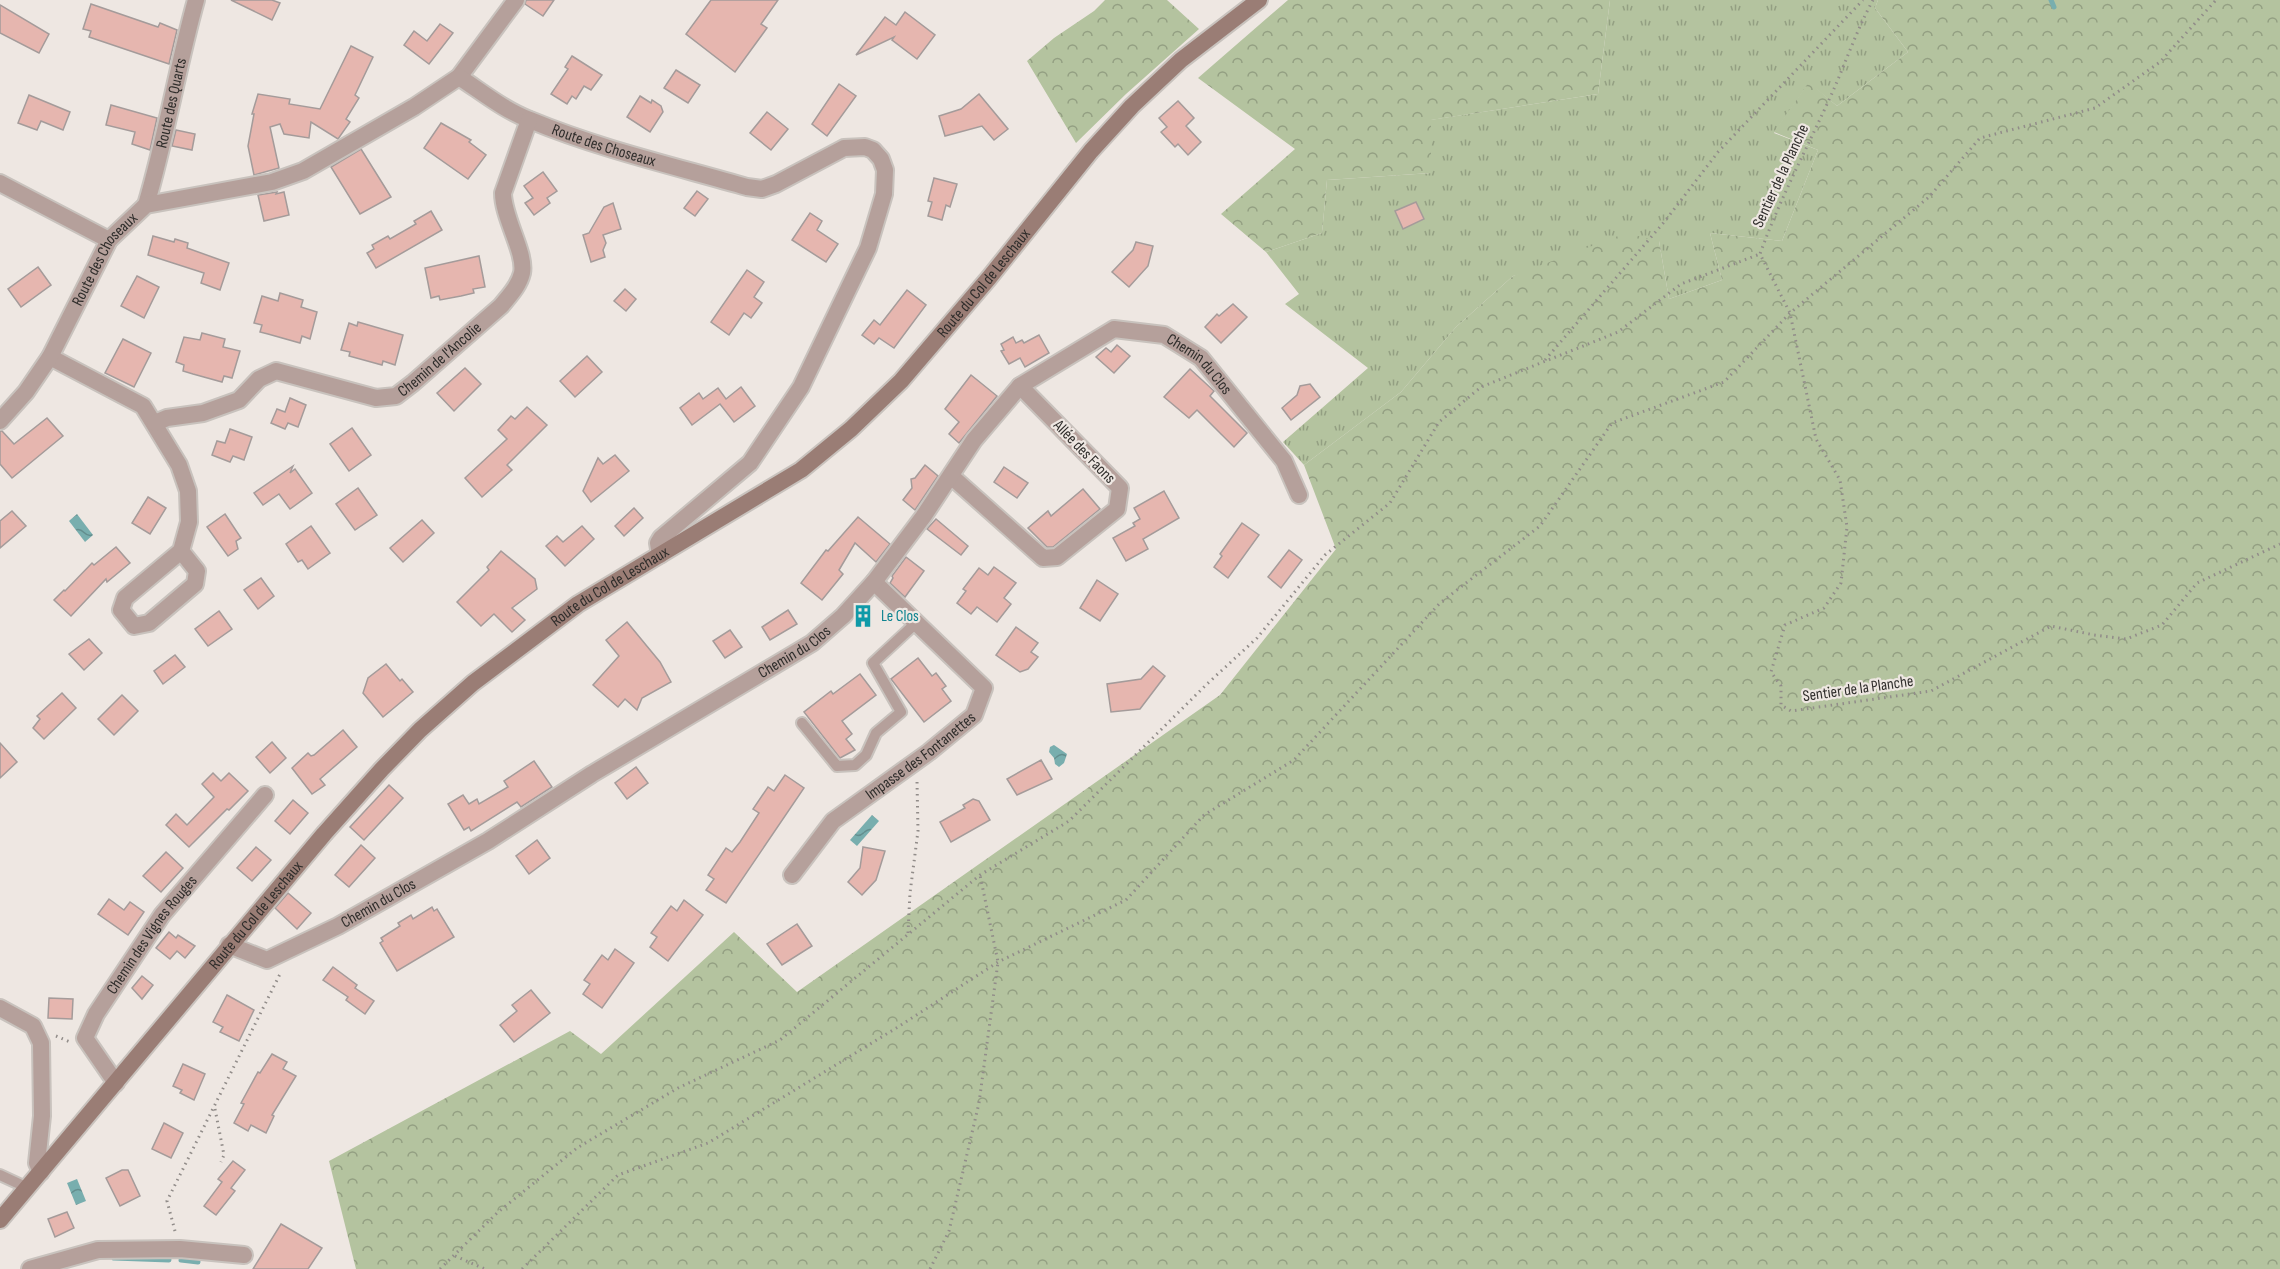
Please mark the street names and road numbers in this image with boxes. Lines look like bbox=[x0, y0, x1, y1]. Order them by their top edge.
street label: Route des Quarts bbox=[152, 56, 191, 150]
street label: Route des Choseaux bbox=[549, 120, 658, 171]
street label: Sentier de la Planche bbox=[1749, 121, 1813, 231]
street label: Route des Choseaux bbox=[68, 209, 141, 309]
street label: Route du Col de Leschaux bbox=[933, 225, 1034, 341]
street label: Chemin de l'Ancolie bbox=[394, 318, 485, 401]
street label: Chemin du Clos bbox=[1163, 329, 1236, 398]
street label: Allée des Faons bbox=[1048, 416, 1119, 488]
street label: Route du Col de Leschaux bbox=[547, 542, 672, 631]
street label: Chemin du Clos bbox=[755, 621, 835, 682]
street label: Sentier de la Planche bbox=[1802, 672, 1914, 706]
street label: Impasse des Fontanettes bbox=[862, 708, 980, 804]
street label: Route du Col de Leschaux bbox=[205, 857, 307, 973]
street label: Chemin des Vignes Rouges bbox=[102, 871, 201, 998]
street label: Chemin du Clos bbox=[338, 874, 419, 932]

